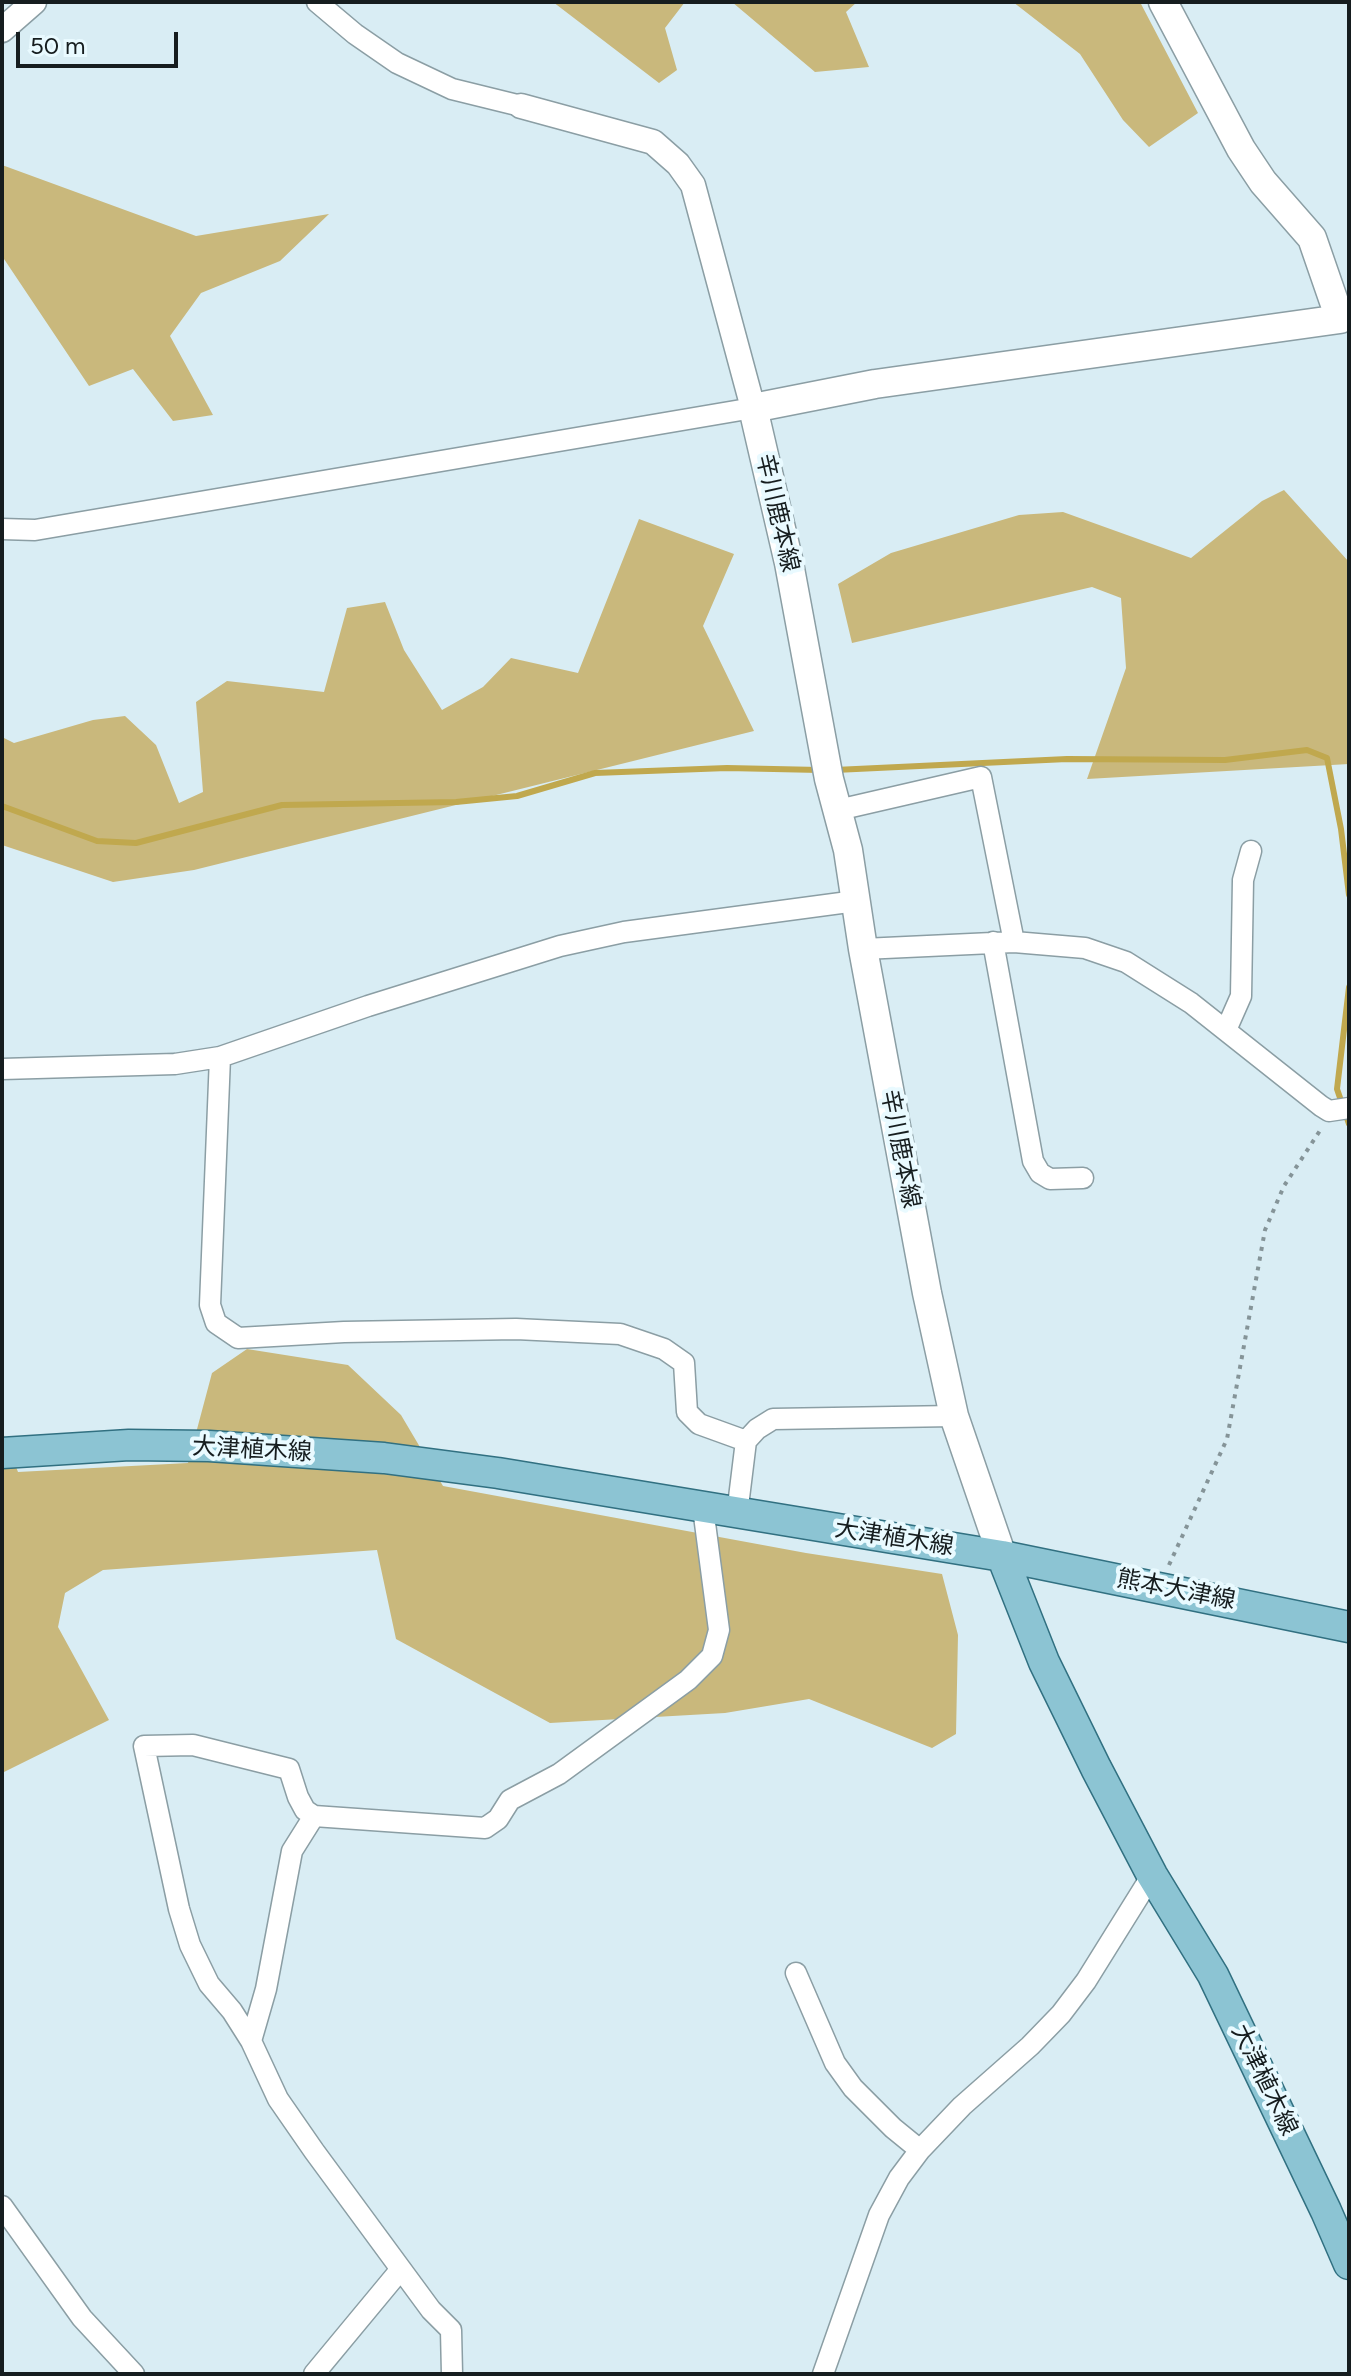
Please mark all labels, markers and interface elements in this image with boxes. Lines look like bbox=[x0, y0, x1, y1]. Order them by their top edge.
scale bar bbox=[20, 16, 182, 66]
text: 50 m bbox=[30, 31, 86, 60]
street label: 辛川鹿本線 bbox=[749, 451, 805, 575]
street label: 辛川鹿本線 bbox=[874, 1087, 926, 1211]
street label: 大津植木線 bbox=[191, 1432, 313, 1468]
street label: 大津植木線 bbox=[832, 1514, 956, 1562]
street label: 熊本大津線 bbox=[1114, 1564, 1238, 1616]
street label: 大津植木線 bbox=[1225, 2020, 1303, 2140]

